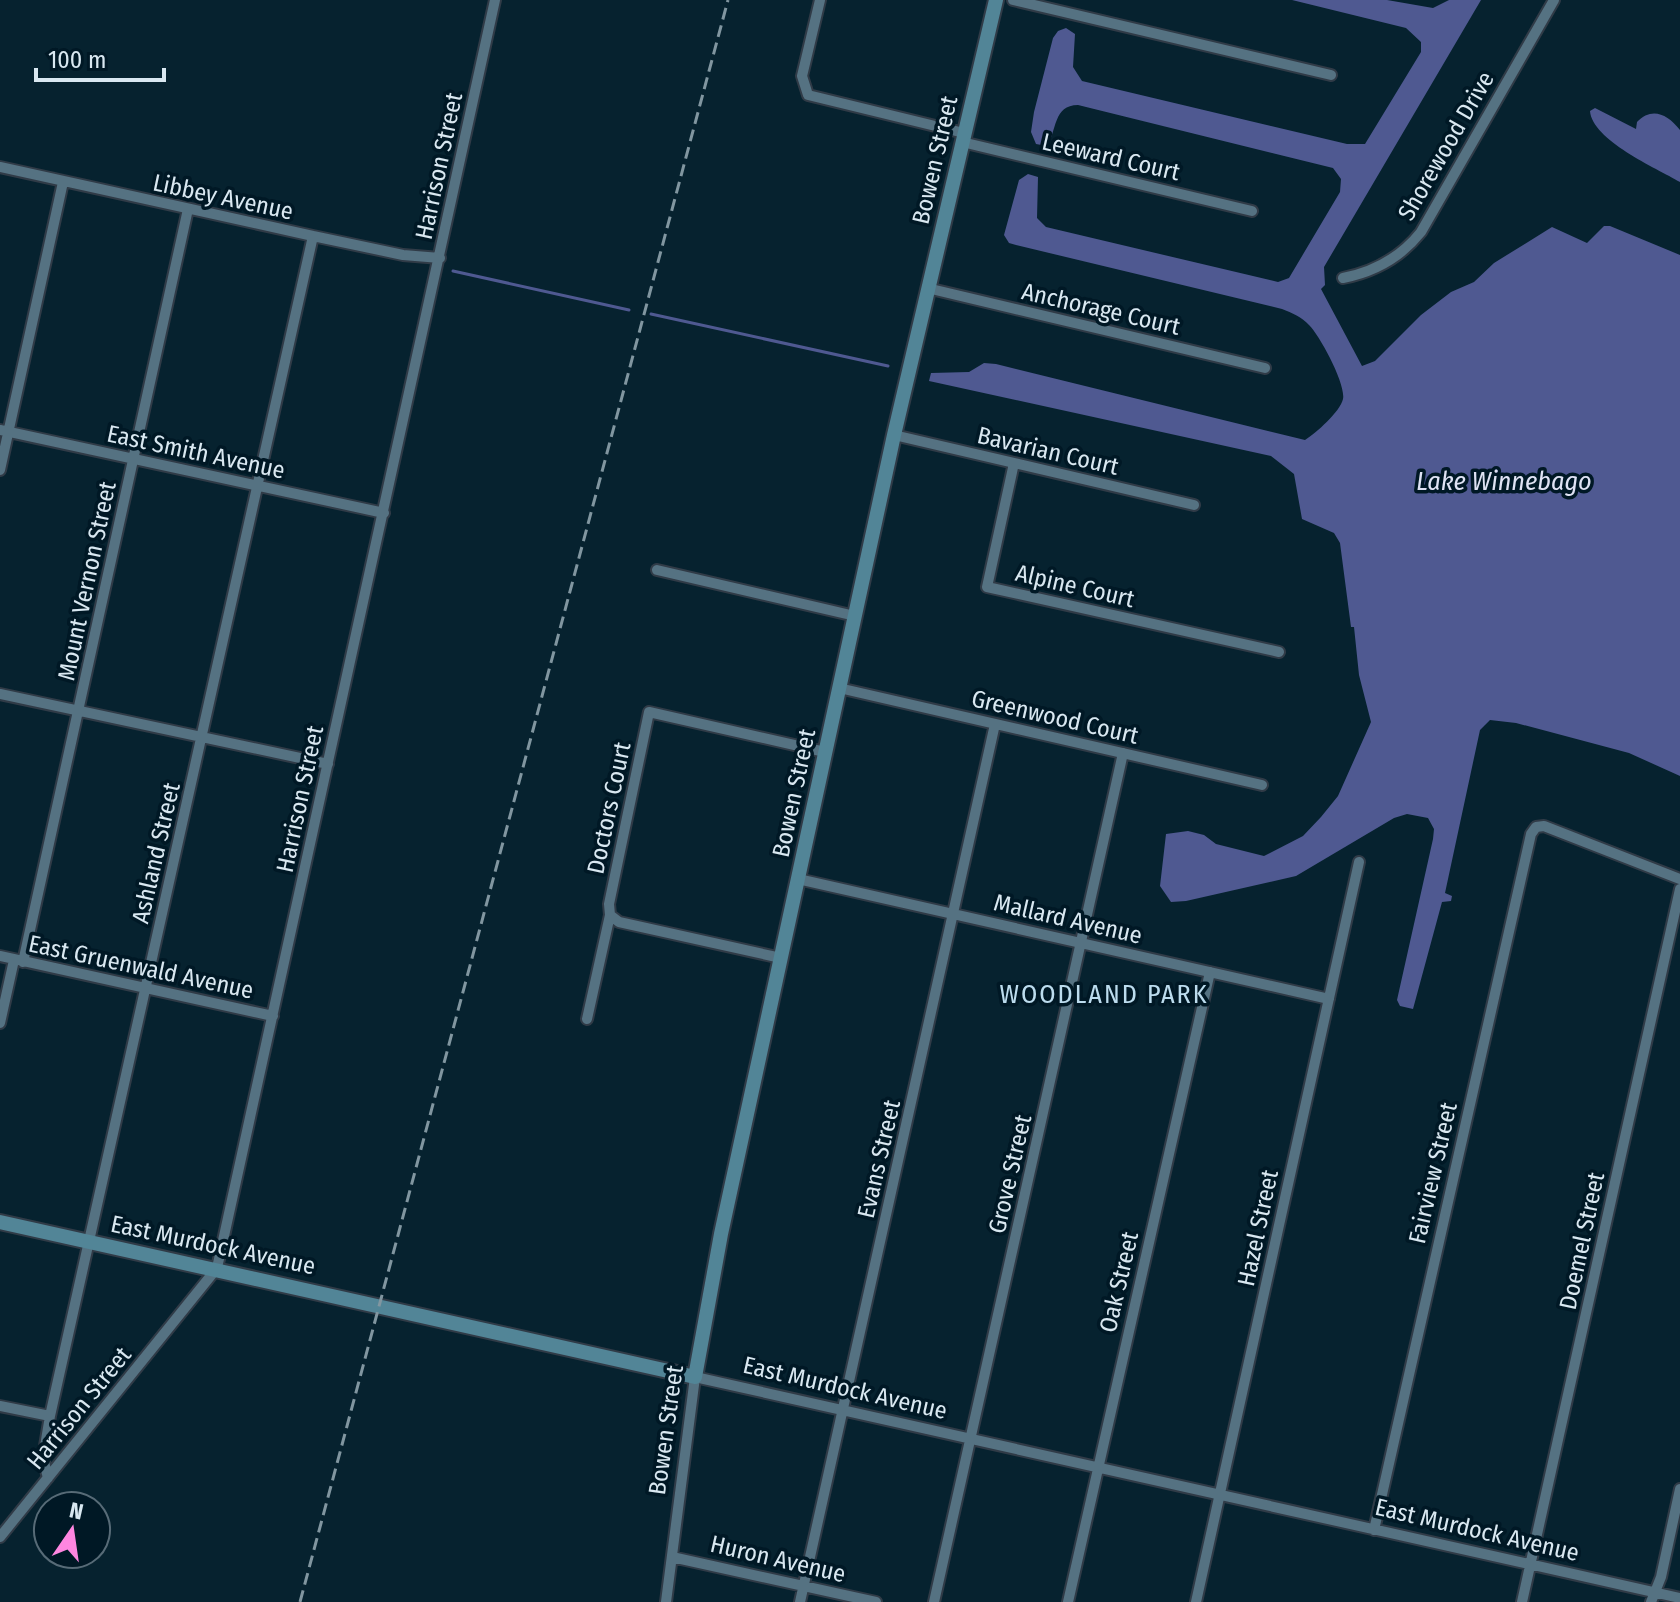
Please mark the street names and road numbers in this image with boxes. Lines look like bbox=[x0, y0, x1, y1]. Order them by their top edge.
street label: Shorewood Drive bbox=[1392, 67, 1500, 225]
street label: Harrison Street bbox=[410, 90, 468, 242]
street label: Bowen Street bbox=[907, 93, 963, 227]
street label: Leeward Court bbox=[1039, 128, 1183, 186]
street label: Libbey Avenue bbox=[150, 168, 296, 226]
street label: Anchorage Court bbox=[1019, 277, 1183, 341]
street label: East Smith Avenue bbox=[105, 419, 287, 485]
street label: Bavarian Court bbox=[975, 421, 1122, 481]
street label: Mount Vernon Street bbox=[52, 479, 122, 683]
street label: Alpine Court bbox=[1013, 559, 1137, 613]
street label: Greenwood Court bbox=[969, 684, 1141, 750]
street label: Harrison Street bbox=[271, 723, 329, 875]
street label: Bowen Street bbox=[767, 726, 821, 860]
street label: Doctors Court bbox=[581, 739, 637, 876]
street label: Ashland Street bbox=[126, 780, 186, 926]
street label: Mallard Avenue bbox=[991, 888, 1145, 950]
street label: East Gruenwald Avenue bbox=[26, 929, 256, 1005]
street label: Evans Street bbox=[852, 1097, 906, 1221]
street label: Fairview Street bbox=[1403, 1099, 1463, 1246]
street label: Grove Street bbox=[983, 1112, 1037, 1236]
street label: Hazel Street bbox=[1232, 1167, 1284, 1289]
street label: Doemel Street bbox=[1554, 1170, 1610, 1312]
street label: East Murdock Avenue bbox=[108, 1210, 318, 1280]
street label: Oak Street bbox=[1094, 1229, 1144, 1335]
street label: Harrison Street bbox=[21, 1341, 137, 1475]
street label: East Murdock Avenue bbox=[740, 1351, 950, 1425]
street label: Bowen Street bbox=[643, 1363, 689, 1497]
street label: East Murdock Avenue bbox=[1372, 1493, 1582, 1567]
street label: Huron Avenue bbox=[708, 1530, 848, 1588]

